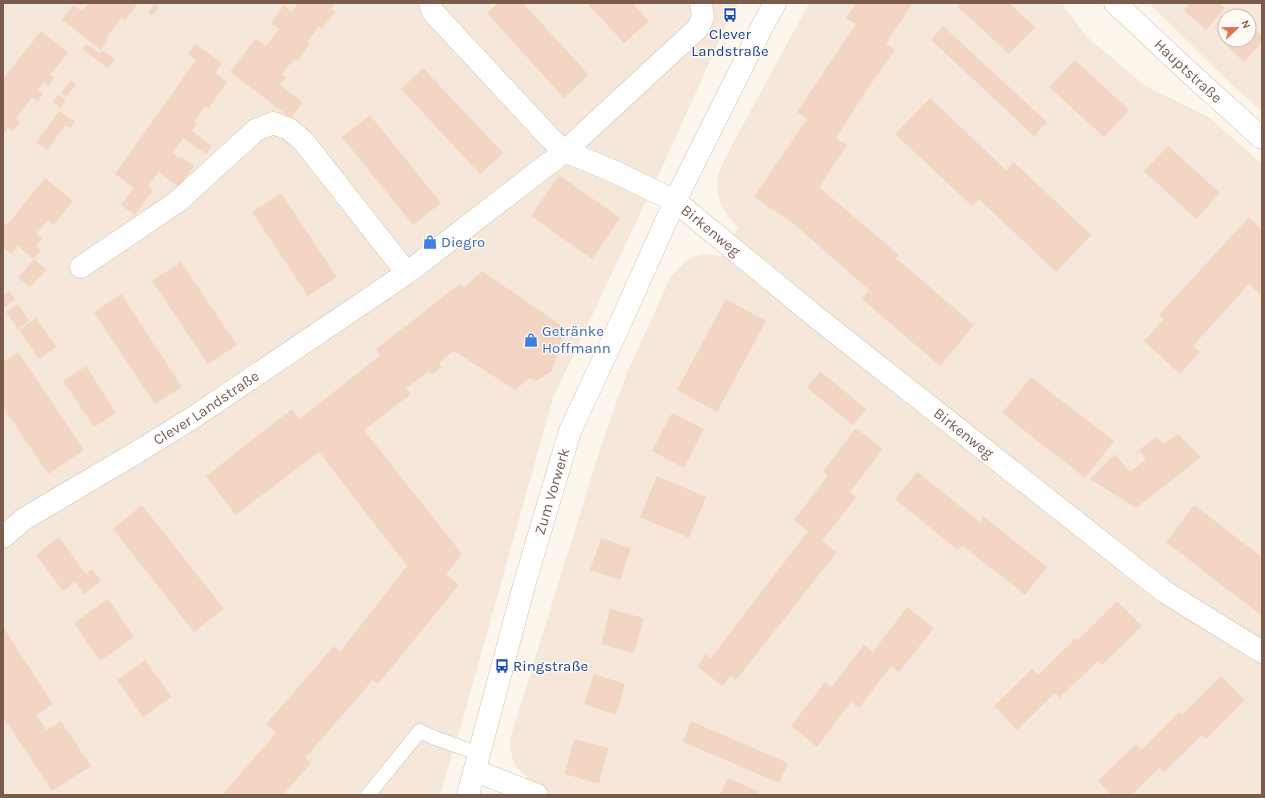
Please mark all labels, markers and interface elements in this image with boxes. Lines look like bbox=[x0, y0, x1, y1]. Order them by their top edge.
bus stop icon: Clever Landstraße bbox=[722, 7, 738, 23]
north arrow bbox=[1217, 8, 1257, 48]
text: N bbox=[1238, 18, 1253, 31]
place label: Clever Landstraße bbox=[691, 25, 769, 60]
street label: Hauptstraße bbox=[1151, 35, 1226, 107]
street label: Birkenweg bbox=[678, 201, 745, 261]
place label: Diegro bbox=[441, 233, 485, 251]
shop icon: Diegro bbox=[422, 234, 438, 250]
place label: Getränke Hoffmann bbox=[542, 322, 611, 357]
shop icon: Getränke Hoffmann bbox=[523, 332, 539, 348]
street label: Clever Landstraße bbox=[150, 367, 262, 449]
street label: Birkenweg bbox=[930, 404, 998, 463]
street label: Zum Vorwerk bbox=[531, 446, 573, 537]
place label: Ringstraße bbox=[513, 657, 588, 675]
bus stop icon: Ringstraße bbox=[494, 658, 510, 674]

